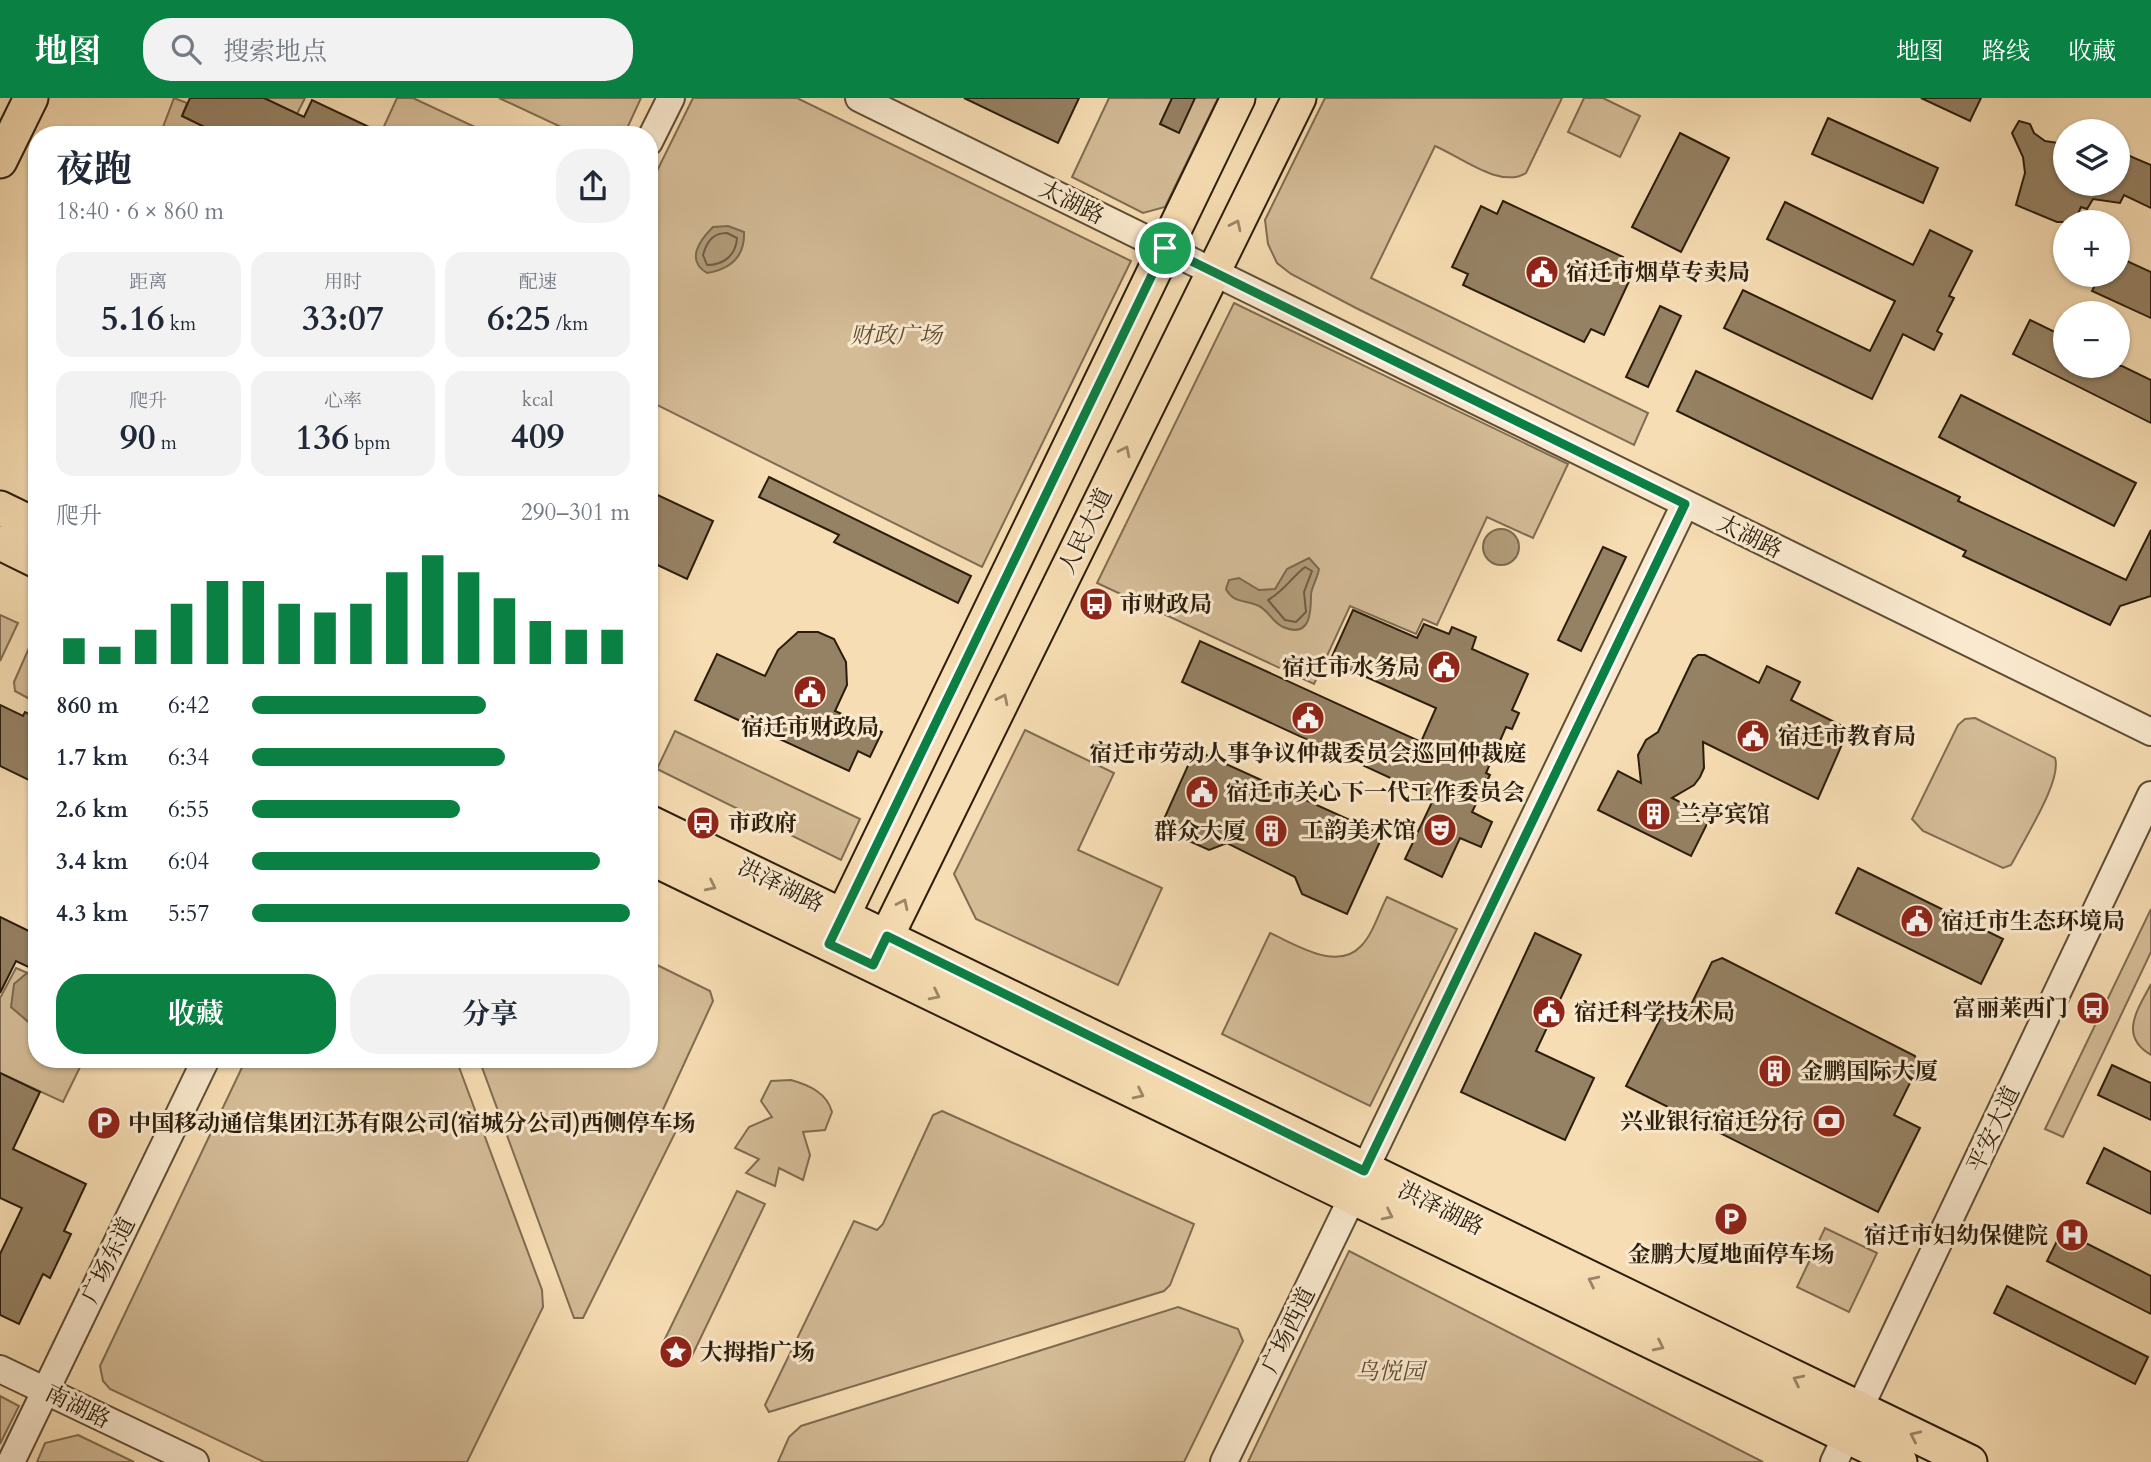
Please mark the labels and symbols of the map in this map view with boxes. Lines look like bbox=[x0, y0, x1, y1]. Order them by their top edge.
street label: 太湖路 bbox=[1034, 173, 1110, 232]
pin bbox=[1135, 218, 1195, 278]
one-way arrow bbox=[1227, 220, 1241, 232]
public building icon: 宿迁市烟草专卖局 bbox=[1523, 253, 1561, 291]
place label: 宿迁市烟草专卖局 bbox=[1566, 257, 1750, 288]
park label: 财政广场 bbox=[850, 320, 944, 351]
one-way arrow bbox=[1116, 446, 1130, 458]
street label: 人民大道 bbox=[1051, 483, 1120, 579]
street label: 太湖路 bbox=[1712, 507, 1788, 566]
bus stop icon: 市财政局 bbox=[1077, 585, 1115, 623]
place label: 市财政局 bbox=[1120, 589, 1212, 620]
public building icon: 宿迁市水务局 bbox=[1425, 648, 1463, 686]
place label: 宿迁市水务局 bbox=[1282, 652, 1420, 683]
public building icon: 宿迁市财政局 bbox=[791, 673, 829, 711]
one-way arrow bbox=[995, 694, 1009, 706]
public building icon: 宿迁市劳动人事争议仲裁委员会巡回仲裁庭 bbox=[1289, 699, 1327, 737]
place label: 宿迁市财政局 bbox=[741, 712, 879, 743]
public building icon: 宿迁市教育局 bbox=[1734, 717, 1772, 755]
place label: 宿迁市教育局 bbox=[1778, 721, 1916, 752]
place label: 宿迁市劳动人事争议仲裁委员会巡回仲裁庭 bbox=[1090, 738, 1527, 769]
public building icon: 宿迁市关心下一代工作委员会 bbox=[1183, 773, 1221, 811]
place label: 宿迁市关心下一代工作委员会 bbox=[1226, 777, 1525, 808]
building icon: 兰亭宾馆 bbox=[1635, 795, 1673, 833]
place label: 兰亭宾馆 bbox=[1678, 799, 1770, 830]
bus stop icon: 市政府 bbox=[684, 804, 722, 842]
place label: 市政府 bbox=[728, 808, 797, 839]
theatre icon: 工韵美术馆 bbox=[1421, 811, 1459, 849]
building icon: 群众大厦 bbox=[1252, 812, 1290, 850]
place label: 工韵美术馆 bbox=[1301, 815, 1416, 846]
place label: 群众大厦 bbox=[1154, 816, 1246, 847]
street label: 洪泽湖路 bbox=[733, 851, 829, 920]
one-way arrow bbox=[704, 878, 716, 892]
one-way arrow bbox=[895, 899, 909, 911]
public building icon: 宿迁市生态环境局 bbox=[1898, 902, 1936, 940]
place label: 宿迁市生态环境局 bbox=[1941, 906, 2125, 937]
one-way arrow bbox=[928, 986, 940, 1000]
bus stop icon: 富丽莱西门 bbox=[2074, 989, 2112, 1027]
public building icon: 宿迁科学技术局 bbox=[1530, 993, 1568, 1031]
place label: 富丽莱西门 bbox=[1953, 993, 2068, 1024]
place label: 宿迁科学技术局 bbox=[1574, 997, 1735, 1028]
building icon: 金鹏国际大厦 bbox=[1756, 1052, 1794, 1090]
place label: 金鹏国际大厦 bbox=[1800, 1056, 1938, 1087]
street label: 平安大道 bbox=[1960, 1081, 2027, 1177]
one-way arrow bbox=[1132, 1086, 1144, 1100]
bank icon: 兴业银行宿迁分行 bbox=[1810, 1102, 1848, 1140]
parking icon: 中国移动通信集团江苏有限公司(宿城分公司)西侧停车场 bbox=[85, 1104, 123, 1142]
place label: 兴业银行宿迁分行 bbox=[1620, 1106, 1804, 1137]
place label: 中国移动通信集团江苏有限公司(宿城分公司)西侧停车场 bbox=[128, 1108, 696, 1139]
street label: 洪泽湖路 bbox=[1393, 1174, 1489, 1243]
parking icon: 金鹏大厦地面停车场 bbox=[1712, 1200, 1750, 1238]
one-way arrow bbox=[1381, 1207, 1393, 1221]
street label: 广场东道 bbox=[74, 1212, 143, 1308]
hospital icon: 宿迁市妇幼保健院 bbox=[2053, 1216, 2091, 1254]
place label: 宿迁市妇幼保健院 bbox=[1864, 1220, 2048, 1251]
place label: 金鹏大厦地面停车场 bbox=[1628, 1239, 1835, 1270]
one-way arrow bbox=[1588, 1276, 1600, 1290]
street label: 广场西道 bbox=[1254, 1282, 1323, 1378]
place icon: 大拇指广场 bbox=[657, 1333, 695, 1371]
place label: 大拇指广场 bbox=[700, 1337, 815, 1368]
one-way arrow bbox=[1652, 1337, 1664, 1351]
park label: 鸟悦园 bbox=[1356, 1356, 1429, 1387]
one-way arrow bbox=[1793, 1374, 1805, 1388]
street label: 南湖路 bbox=[40, 1377, 116, 1436]
one-way arrow bbox=[1910, 1430, 1922, 1444]

